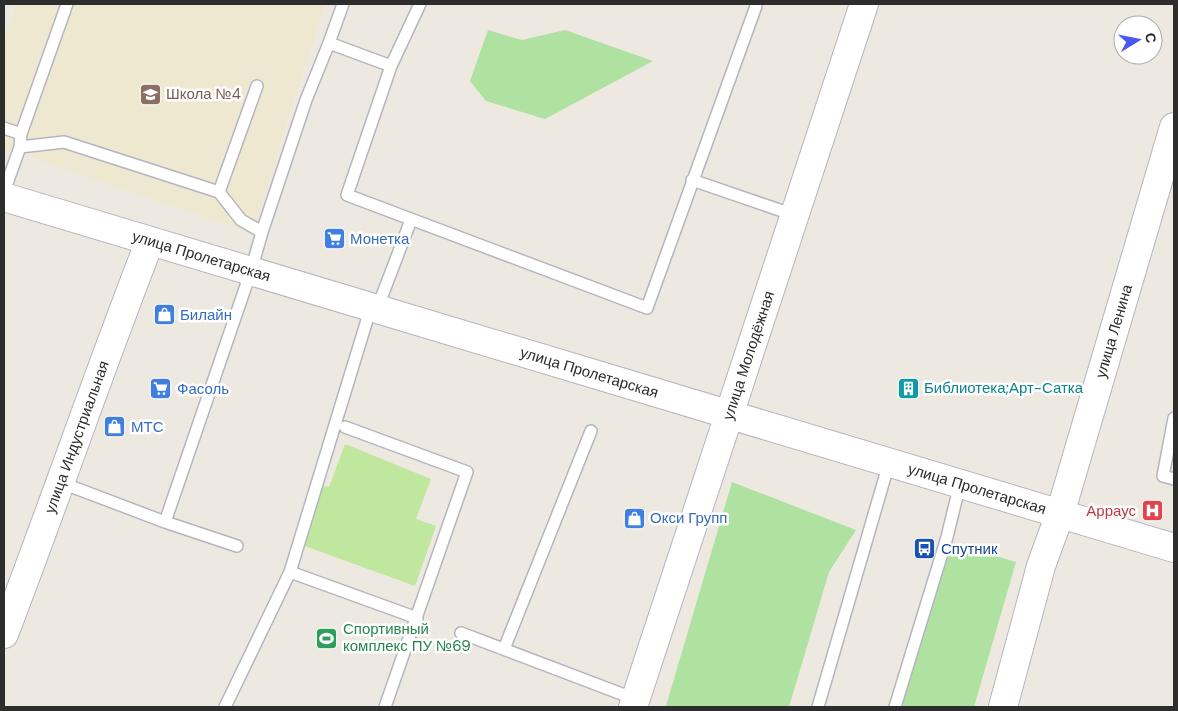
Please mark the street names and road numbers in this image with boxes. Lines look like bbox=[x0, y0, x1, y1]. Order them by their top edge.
street label: улица Пролетарская bbox=[130, 226, 273, 286]
street label: улица Ленина bbox=[1091, 281, 1137, 380]
street label: улица Молодёжная bbox=[718, 288, 779, 423]
street label: улица Пролетарская bbox=[518, 342, 661, 403]
street label: улица Индустриальная bbox=[40, 358, 114, 516]
street label: улица Пролетарская bbox=[906, 459, 1049, 519]

